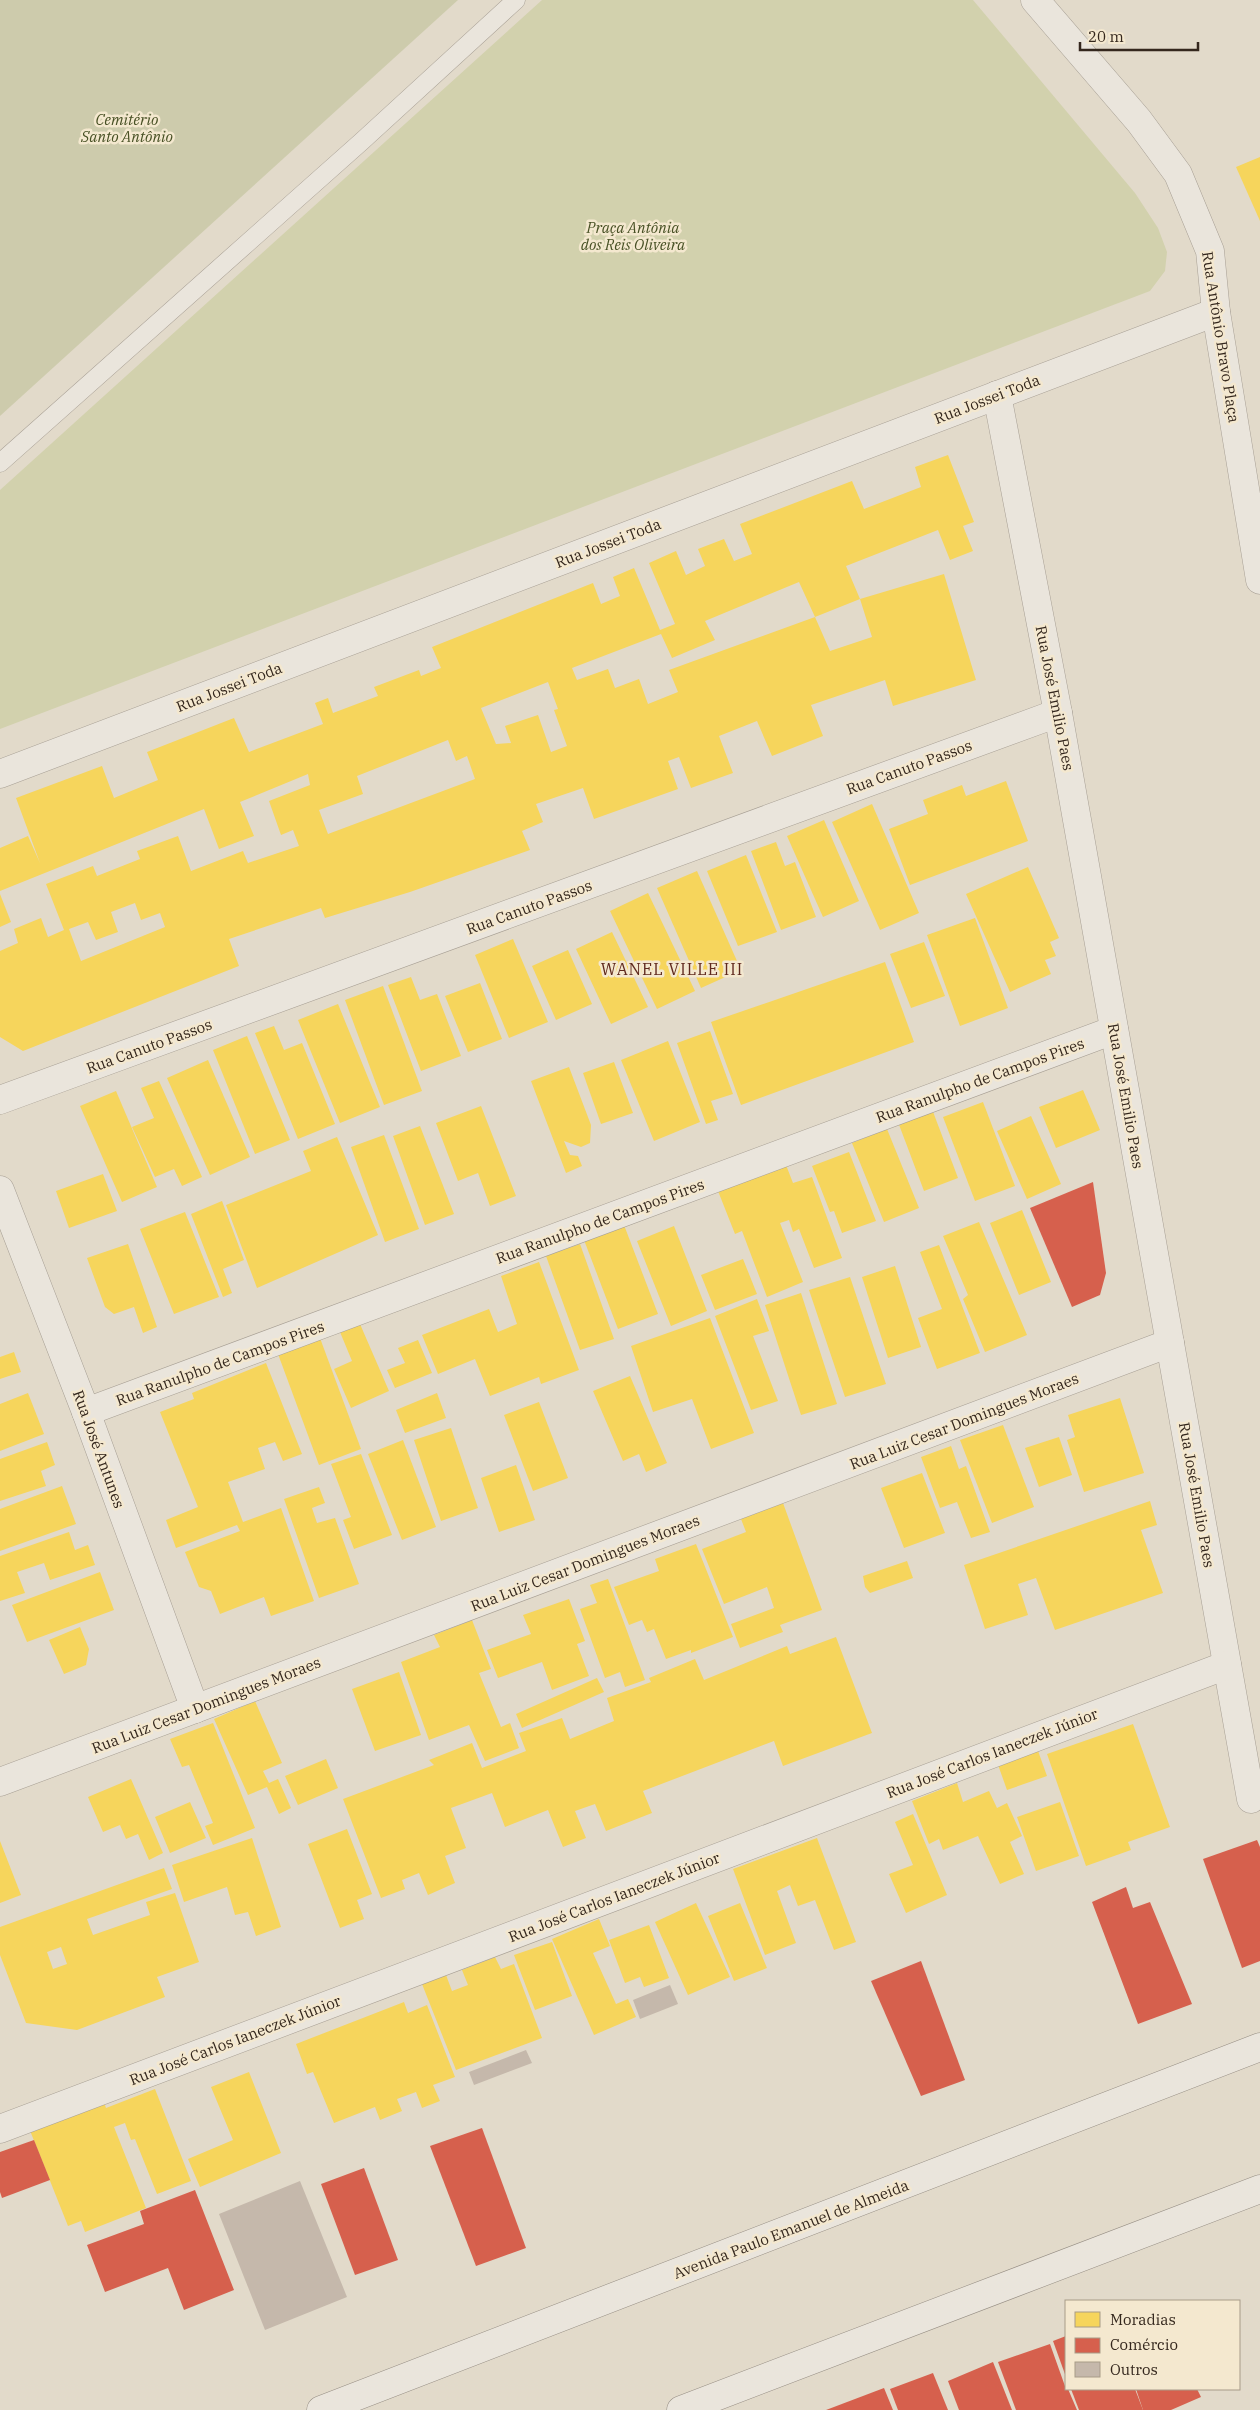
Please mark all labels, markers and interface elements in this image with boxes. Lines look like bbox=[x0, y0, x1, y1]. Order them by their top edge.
scale bar bbox=[1080, 20, 1198, 52]
text: 20 m bbox=[1088, 27, 1124, 46]
park label: Cemitério Santo Antônio bbox=[80, 110, 173, 146]
park label: Praça Antônia dos Reis Oliveira bbox=[581, 218, 686, 254]
street label: Rua Antônio Bravo Plaça bbox=[1198, 250, 1244, 424]
street label: Rua Jossei Toda bbox=[931, 370, 1043, 428]
street label: Rua Jossei Toda bbox=[552, 514, 664, 572]
street label: Rua José Emilio Paes bbox=[1032, 624, 1078, 772]
street label: Rua Jossei Toda bbox=[173, 658, 285, 716]
street label: Rua Canuto Passos bbox=[843, 735, 975, 799]
street label: Rua Canuto Passos bbox=[463, 875, 595, 939]
district label: WANEL VILLE III bbox=[601, 959, 743, 979]
street label: Rua Canuto Passos bbox=[83, 1014, 215, 1078]
street label: Rua José Emilio Paes bbox=[1104, 1022, 1148, 1170]
street label: Rua Ranulpho de Campos Pires bbox=[873, 1033, 1087, 1127]
street label: Rua Ranulpho de Campos Pires bbox=[493, 1174, 707, 1268]
street label: Rua Ranulpho de Campos Pires bbox=[113, 1316, 327, 1410]
street label: Rua Luiz Cesar Domingues Moraes bbox=[847, 1368, 1081, 1474]
street label: Rua José Antunes bbox=[69, 1387, 129, 1511]
street label: Rua José Emilio Paes bbox=[1175, 1421, 1219, 1569]
street label: Rua Luiz Cesar Domingues Moraes bbox=[468, 1510, 702, 1616]
street label: Rua Luiz Cesar Domingues Moraes bbox=[89, 1652, 323, 1758]
street label: Rua José Carlos Ianeczek Júnior bbox=[884, 1704, 1101, 1802]
street label: Rua José Carlos Ianeczek Júnior bbox=[506, 1848, 723, 1946]
street label: Rua José Carlos Ianeczek Júnior bbox=[127, 1991, 344, 2089]
street label: Avenida Paulo Emanuel de Almeida bbox=[671, 2175, 911, 2283]
legend bbox=[1065, 2300, 1240, 2390]
text: Moradias bbox=[1110, 2310, 1176, 2329]
text: Comércio bbox=[1110, 2335, 1178, 2354]
text: Outros bbox=[1110, 2360, 1158, 2379]

